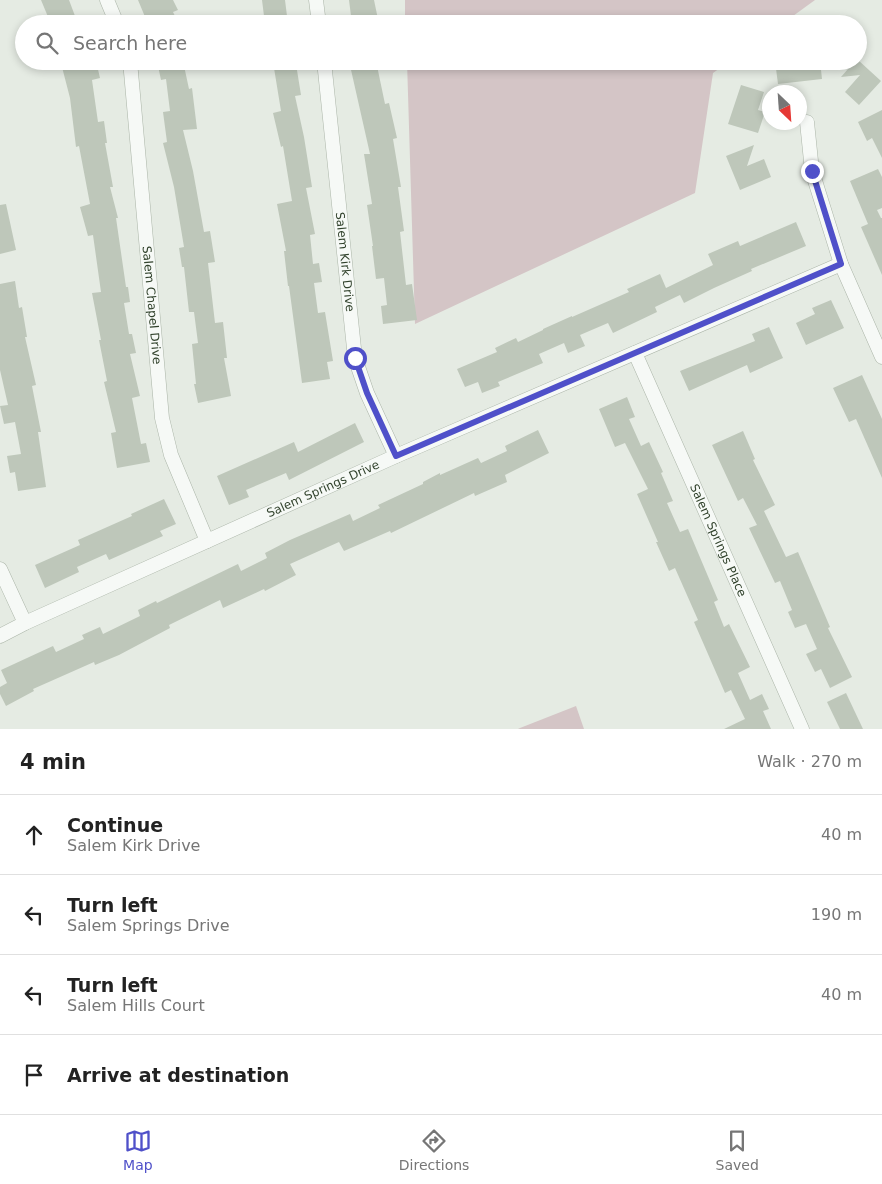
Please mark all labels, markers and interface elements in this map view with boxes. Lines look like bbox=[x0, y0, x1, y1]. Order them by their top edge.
search box bbox=[15, 15, 867, 70]
icon: search bbox=[33, 29, 61, 57]
text: Search here bbox=[73, 32, 187, 54]
north arrow bbox=[762, 85, 807, 130]
route end bbox=[801, 160, 824, 183]
street label: Salem Kirk Drive bbox=[333, 211, 357, 312]
street label: Salem Chapel Drive bbox=[140, 245, 164, 365]
route start bbox=[344, 347, 367, 370]
street label: Salem Springs Drive bbox=[264, 457, 382, 520]
street label: Salem Springs Place bbox=[687, 482, 749, 599]
text: 4 min bbox=[20, 750, 86, 774]
text: Walk · 270 m bbox=[757, 752, 862, 771]
text: Continue bbox=[67, 814, 163, 836]
icon: ahead bbox=[20, 821, 48, 849]
text: 40 m bbox=[821, 825, 862, 844]
text: Salem Kirk Drive bbox=[67, 836, 200, 855]
text: Turn left bbox=[67, 894, 158, 916]
icon: left bbox=[20, 901, 48, 929]
text: 190 m bbox=[811, 905, 862, 924]
text: Salem Springs Drive bbox=[67, 916, 230, 935]
text: Turn left bbox=[67, 974, 158, 996]
icon: left bbox=[20, 981, 48, 1009]
text: 40 m bbox=[821, 985, 862, 1004]
text: Salem Hills Court bbox=[67, 996, 205, 1015]
icon: arrive bbox=[20, 1061, 48, 1089]
text: Arrive at destination bbox=[67, 1064, 289, 1086]
tab: Map bbox=[123, 1127, 153, 1173]
tab: Directions bbox=[399, 1127, 469, 1173]
tab: Saved bbox=[716, 1127, 759, 1173]

